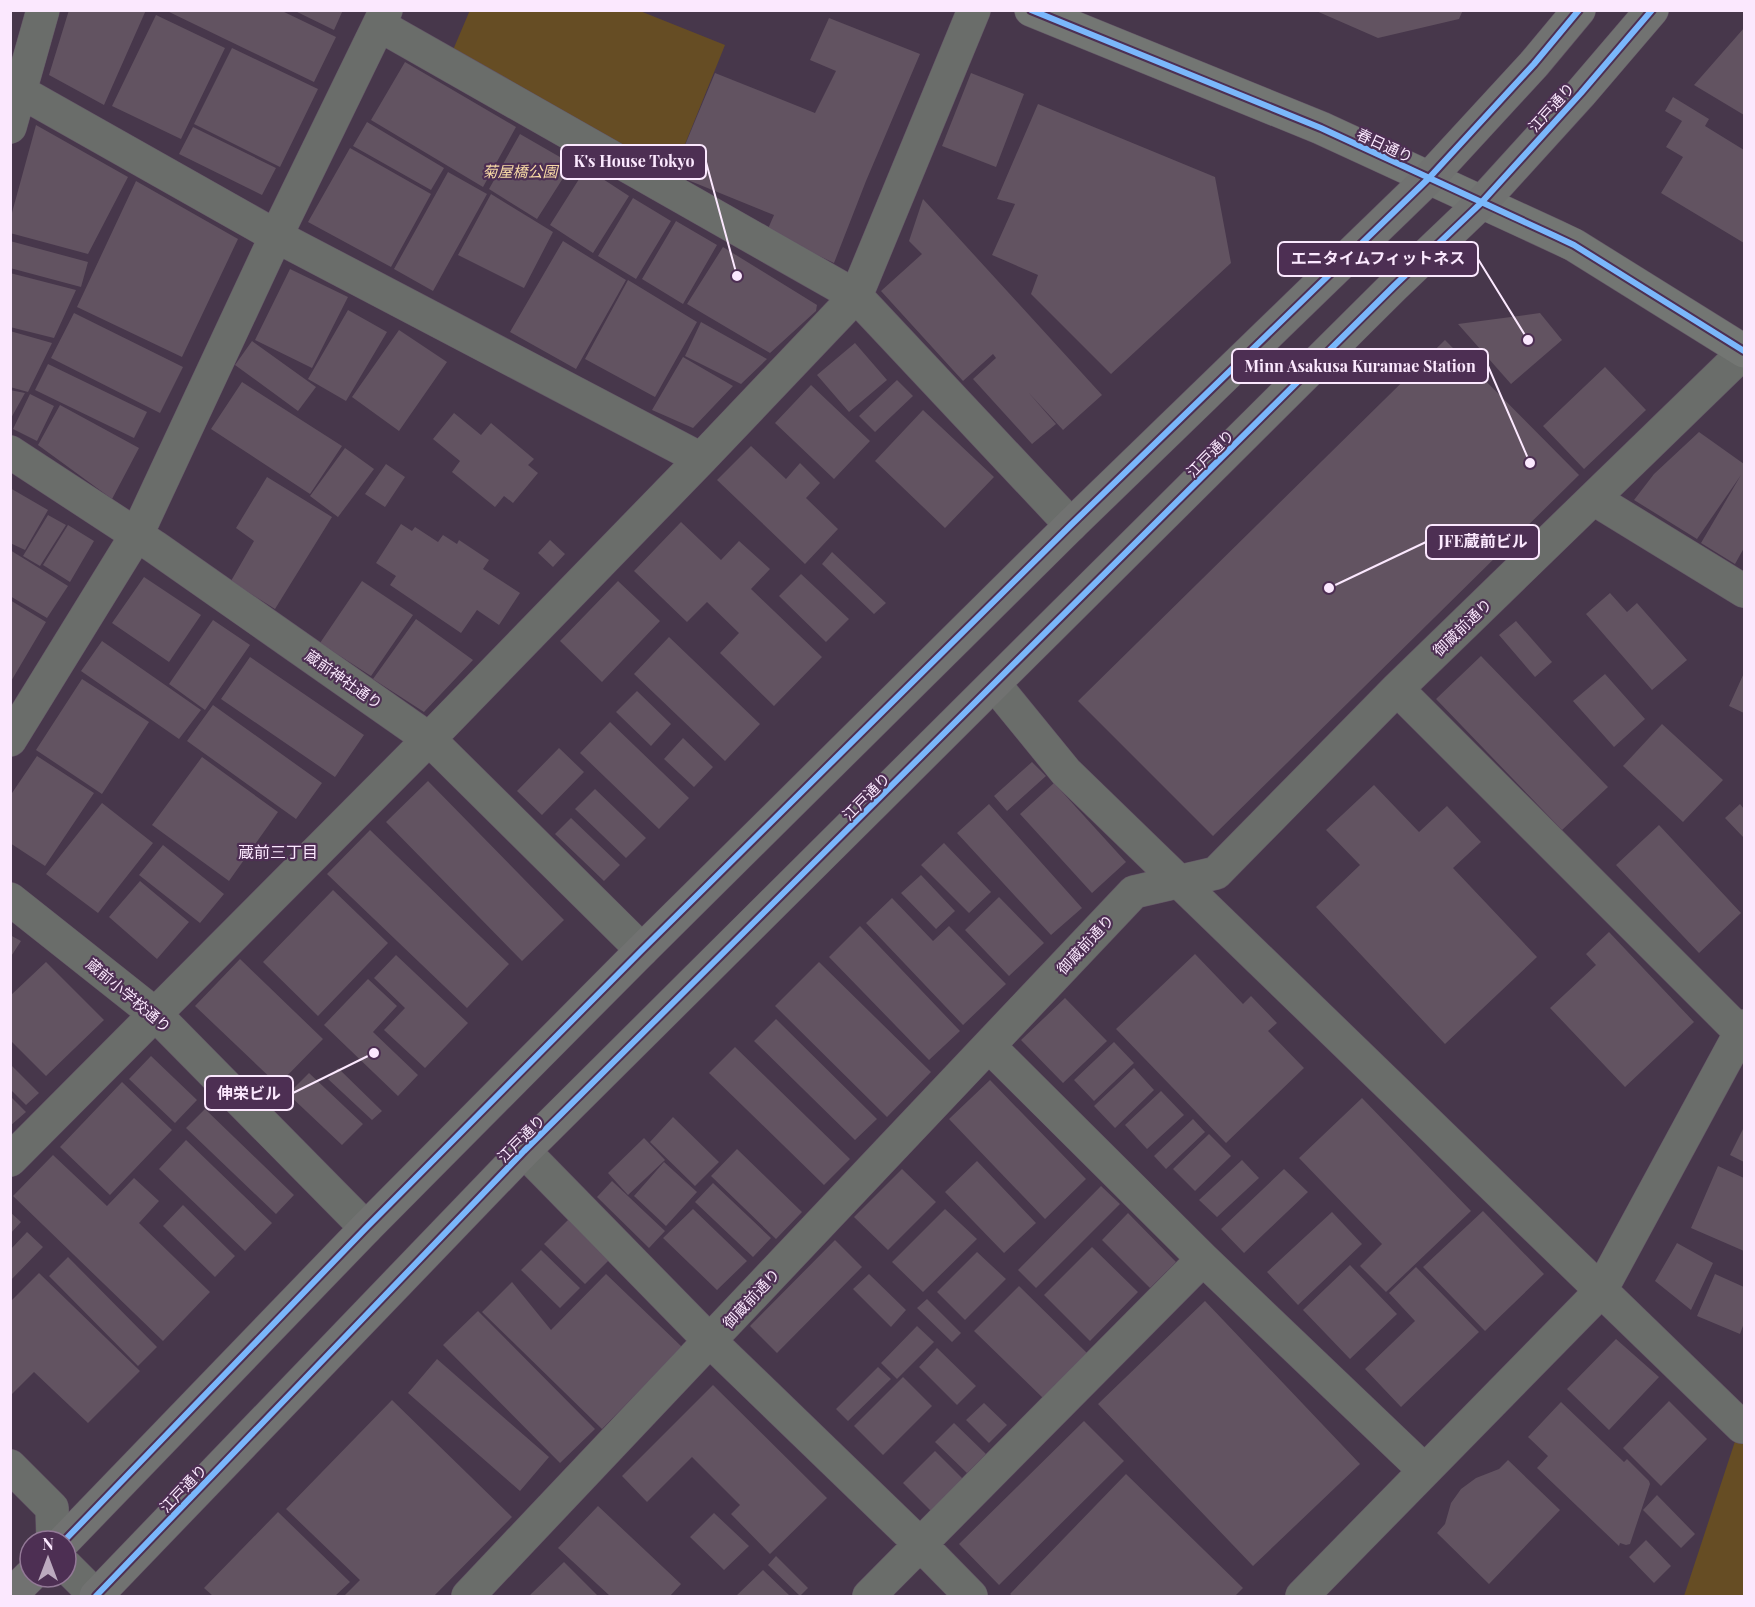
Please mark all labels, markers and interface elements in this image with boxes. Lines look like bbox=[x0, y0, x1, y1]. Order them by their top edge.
street label: 江戸通り bbox=[1523, 78, 1579, 136]
street label: 春日通り bbox=[1354, 123, 1416, 167]
callout: K's House Tokyo bbox=[561, 145, 706, 179]
text: K's House Tokyo bbox=[573, 150, 695, 171]
park label: 菊屋橋公園 bbox=[482, 161, 559, 181]
callout: エニタイムフィットネス bbox=[1278, 242, 1478, 276]
text: エニタイムフィットネス bbox=[1291, 247, 1465, 268]
callout: Minn Asakusa Kuramae Station bbox=[1232, 349, 1488, 383]
text: Minn Asakusa Kuramae Station bbox=[1244, 355, 1476, 376]
street label: 江戸通り bbox=[1182, 425, 1238, 481]
callout: JFE蔵前ビル bbox=[1426, 525, 1539, 559]
text: JFE蔵前ビル bbox=[1437, 530, 1528, 551]
street label: 御蔵前通り bbox=[1428, 594, 1496, 660]
street label: 蔵前神社通り bbox=[301, 645, 387, 713]
street label: 江戸通り bbox=[838, 768, 894, 824]
district label: 蔵前三丁目 bbox=[238, 841, 318, 862]
street label: 御蔵前通り bbox=[1052, 910, 1118, 978]
street label: 蔵前小学校通り bbox=[82, 954, 176, 1036]
callout: 伸栄ビル bbox=[205, 1076, 293, 1110]
text: 伸栄ビル bbox=[217, 1082, 281, 1103]
street label: 江戸通り bbox=[493, 1110, 549, 1166]
street label: 御蔵前通り bbox=[718, 1264, 784, 1332]
street label: 江戸通り bbox=[155, 1459, 211, 1517]
north arrow bbox=[18, 1529, 78, 1589]
text: N bbox=[42, 1533, 54, 1554]

